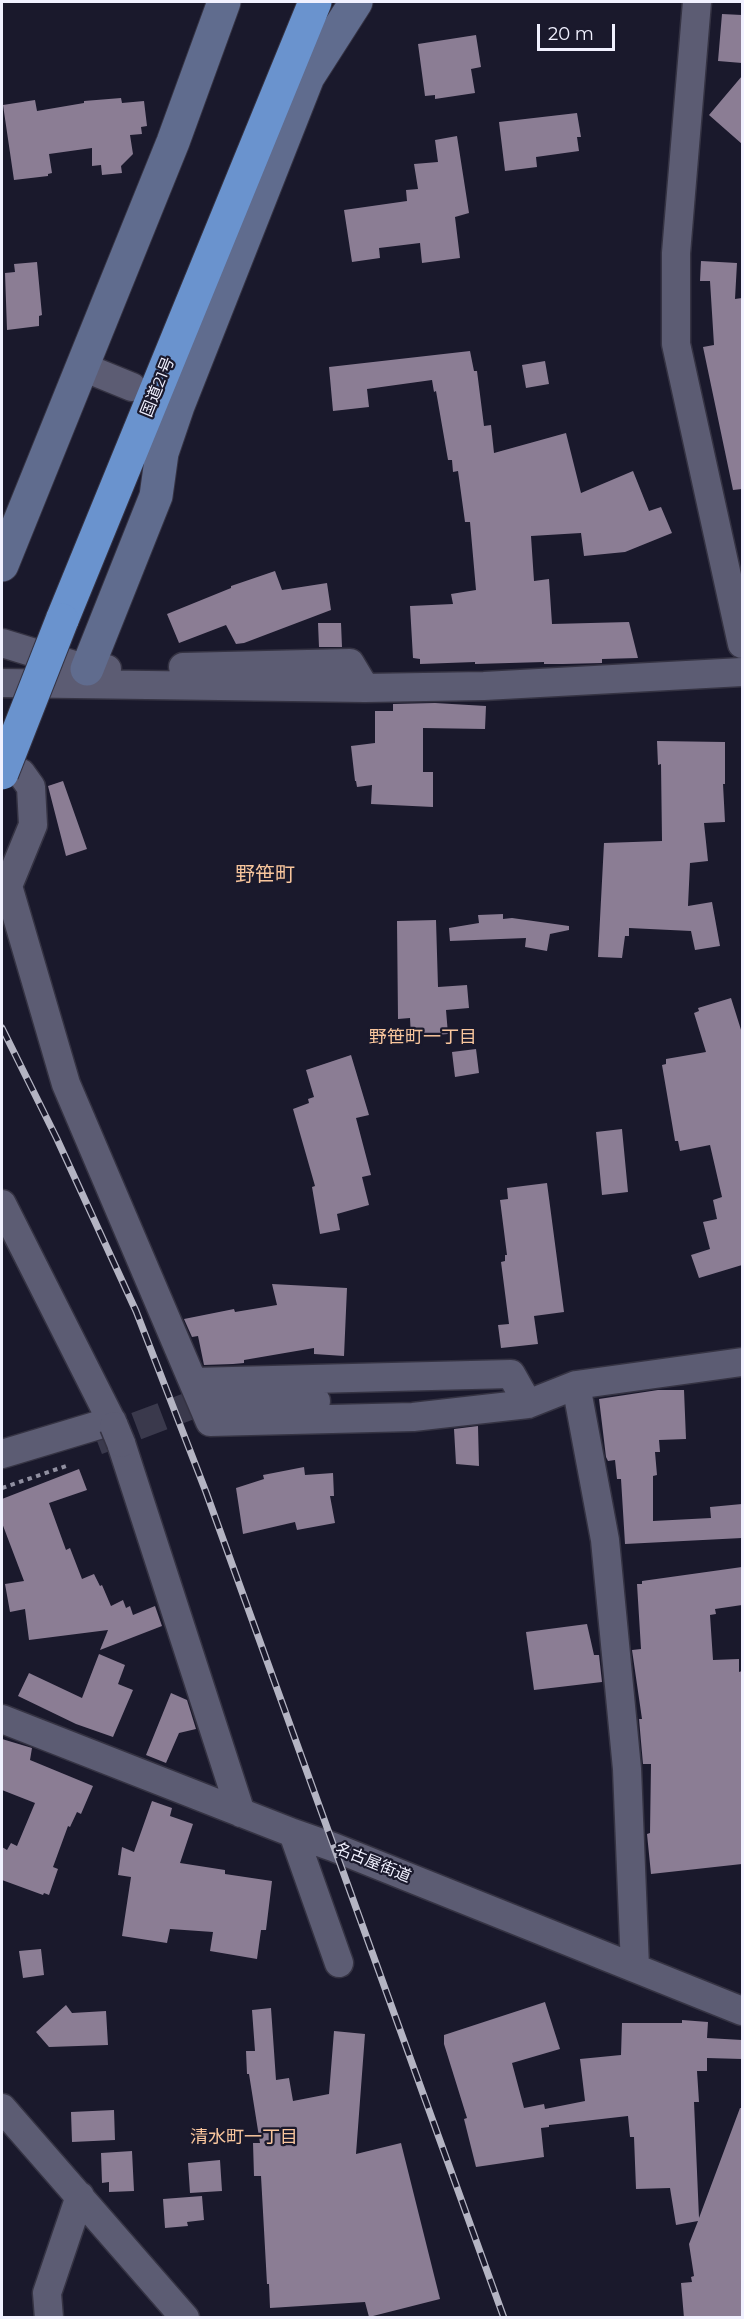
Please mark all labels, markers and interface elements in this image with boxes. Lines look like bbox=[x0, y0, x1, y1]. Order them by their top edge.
scale bar bbox=[540, 12, 618, 50]
text: 20 m bbox=[548, 23, 594, 45]
street label: 国道21号 bbox=[137, 354, 179, 420]
district label: 野笹町 bbox=[235, 863, 295, 887]
district label: 野笹町一丁目 bbox=[369, 1027, 477, 1049]
street label: 名古屋街道 bbox=[332, 1839, 414, 1887]
district label: 清水町一丁目 bbox=[190, 2127, 298, 2149]

